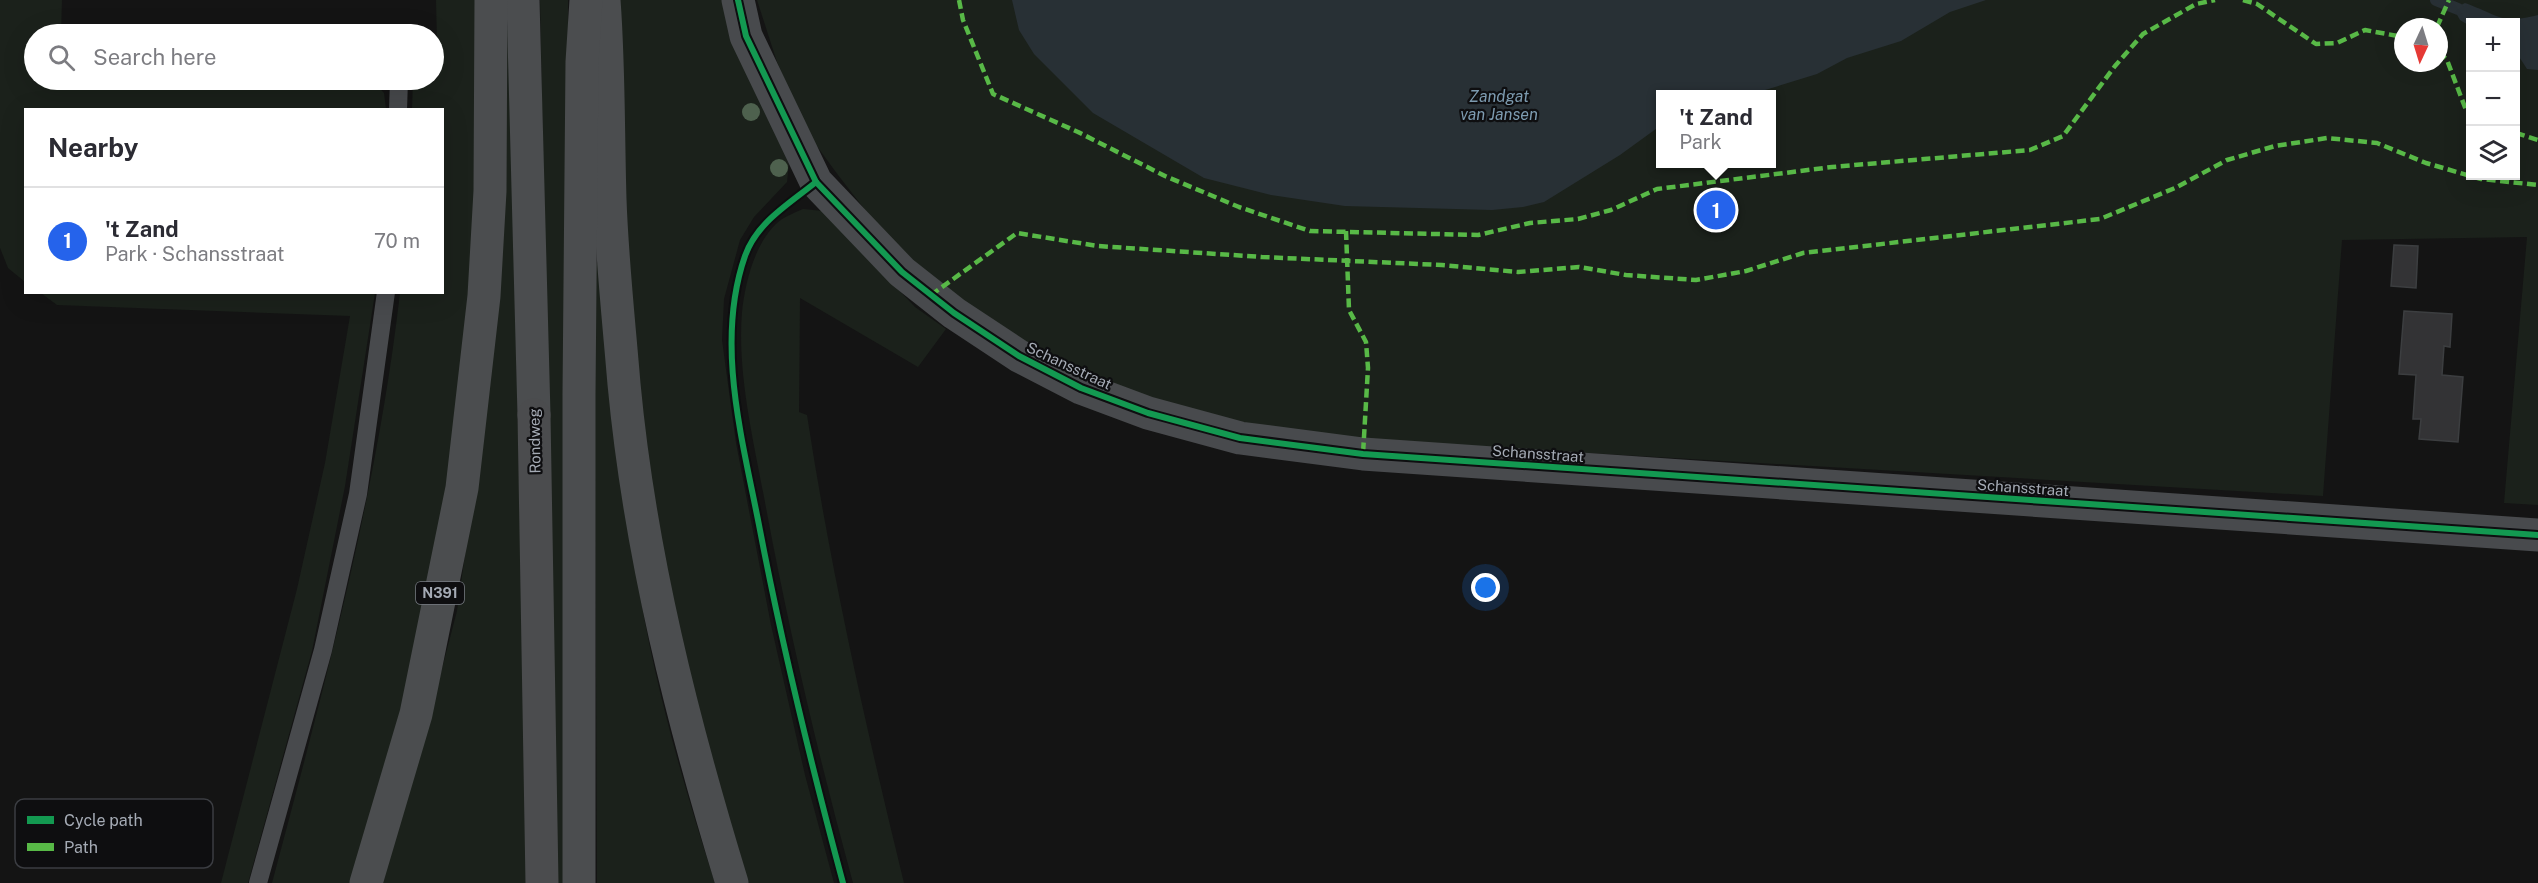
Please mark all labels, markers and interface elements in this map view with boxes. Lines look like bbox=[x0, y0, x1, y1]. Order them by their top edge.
north arrow bbox=[2394, 18, 2448, 72]
map controls bbox=[2466, 18, 2520, 180]
button: + bbox=[2466, 18, 2520, 72]
search box bbox=[24, 24, 444, 90]
icon: search bbox=[45, 41, 78, 74]
text: Search here bbox=[93, 44, 217, 70]
button: − bbox=[2466, 72, 2520, 126]
water label: Zandgat van Jansen bbox=[1460, 87, 1538, 124]
popup bbox=[1656, 90, 1776, 168]
text: 't Zand bbox=[1679, 104, 1753, 130]
button: layers bbox=[2466, 126, 2520, 180]
text: Park bbox=[1679, 130, 1722, 154]
text: Nearby bbox=[48, 132, 138, 163]
pin: 1 bbox=[1696, 188, 1736, 232]
text: 't Zand bbox=[105, 216, 179, 242]
text: 1 bbox=[63, 229, 72, 253]
text: 70 m bbox=[374, 229, 420, 253]
text: Park · Schansstraat bbox=[105, 242, 285, 266]
street label: Schansstraat bbox=[1024, 338, 1115, 393]
street label: Rondweg bbox=[525, 408, 544, 474]
street label: Schansstraat bbox=[1492, 442, 1585, 465]
street label: Schansstraat bbox=[1977, 476, 2070, 499]
your location bbox=[1471, 573, 1500, 602]
road number: N391 bbox=[416, 582, 464, 604]
legend bbox=[15, 799, 213, 868]
text: Cycle path bbox=[64, 811, 143, 830]
text: Path bbox=[64, 838, 98, 857]

